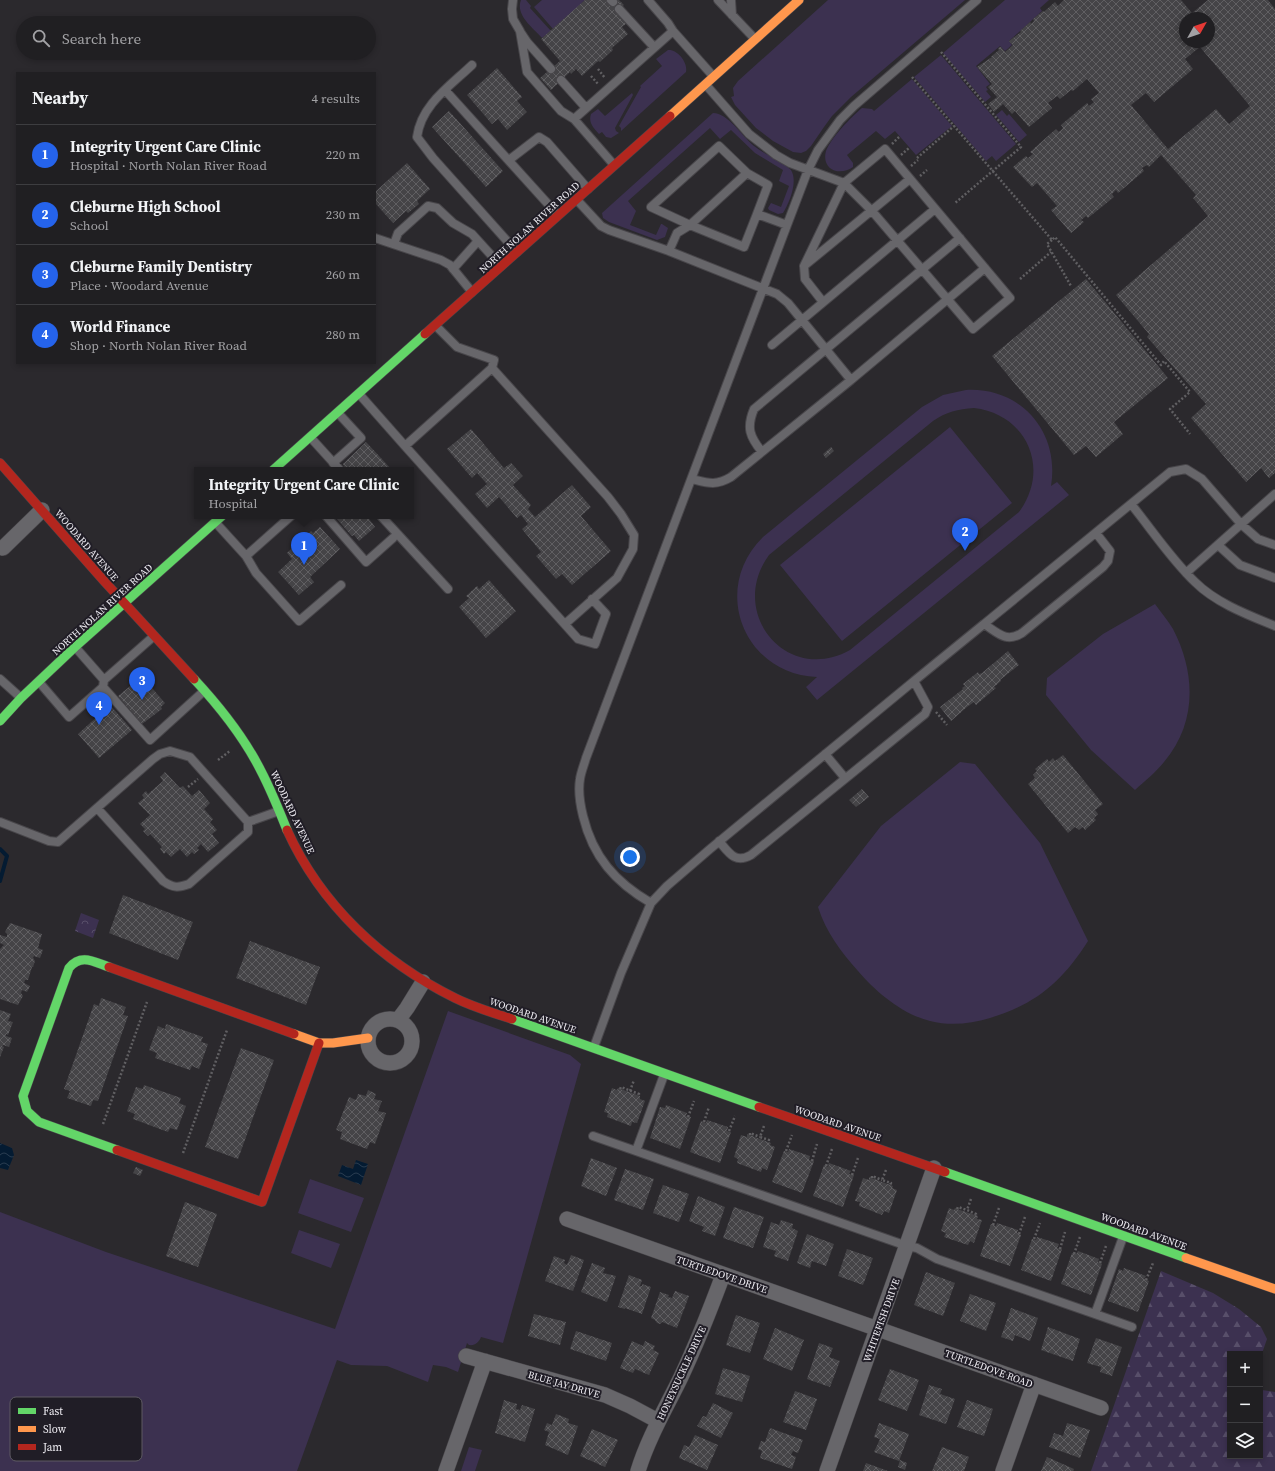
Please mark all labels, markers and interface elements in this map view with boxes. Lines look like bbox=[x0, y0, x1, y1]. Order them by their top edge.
north arrow bbox=[1179, 12, 1215, 48]
search box bbox=[16, 16, 376, 60]
icon: search bbox=[30, 27, 52, 49]
text: Search here bbox=[62, 28, 141, 49]
text: Nearby bbox=[32, 86, 88, 110]
text: 4 results bbox=[312, 90, 360, 107]
text: Integrity Urgent Care Clinic bbox=[70, 136, 261, 157]
text: 1 bbox=[41, 146, 49, 163]
text: 220 m bbox=[326, 146, 360, 163]
text: Hospital · North Nolan River Road bbox=[70, 157, 267, 174]
street label: NORTH NOLAN RIVER ROAD bbox=[476, 179, 582, 276]
text: Cleburne High School bbox=[70, 196, 221, 217]
text: 2 bbox=[41, 206, 49, 223]
text: 230 m bbox=[326, 206, 360, 223]
text: School bbox=[70, 217, 109, 234]
text: Cleburne Family Dentistry bbox=[70, 256, 252, 277]
text: 3 bbox=[41, 266, 49, 283]
text: 260 m bbox=[326, 266, 360, 283]
text: Place · Woodard Avenue bbox=[70, 277, 209, 294]
text: World Finance bbox=[70, 316, 170, 337]
text: 4 bbox=[41, 326, 49, 343]
text: 280 m bbox=[326, 326, 360, 343]
text: Shop · North Nolan River Road bbox=[70, 337, 247, 354]
popup bbox=[194, 467, 414, 519]
text: Integrity Urgent Care Clinic bbox=[209, 474, 399, 495]
text: Hospital bbox=[209, 495, 257, 512]
street label: WOODARD AVENUE bbox=[52, 507, 121, 584]
pin: 2 bbox=[952, 518, 978, 551]
pin: 1 bbox=[291, 532, 317, 565]
street label: NORTH NOLAN RIVER ROAD bbox=[49, 561, 155, 658]
pin: 3 bbox=[129, 667, 155, 700]
pin: 4 bbox=[86, 692, 112, 725]
street label: WOODARD AVENUE bbox=[267, 768, 318, 856]
your location bbox=[620, 847, 640, 867]
street label: WOODARD AVENUE bbox=[488, 995, 578, 1036]
street label: WOODARD AVENUE bbox=[793, 1103, 883, 1144]
street label: WOODARD AVENUE bbox=[1099, 1210, 1189, 1253]
street label: TURTLEDOVE DRIVE bbox=[674, 1253, 769, 1296]
street label: WHITEFISH DRIVE bbox=[860, 1277, 903, 1364]
street label: HONEYSUCKLE DRIVE bbox=[654, 1324, 709, 1422]
street label: TURTLEDOVE ROAD bbox=[943, 1347, 1035, 1390]
map controls bbox=[1227, 1351, 1263, 1459]
button: + bbox=[1227, 1351, 1263, 1387]
street label: BLUE JAY DRIVE bbox=[526, 1368, 601, 1401]
button: − bbox=[1227, 1387, 1263, 1423]
legend bbox=[10, 1397, 142, 1461]
text: Fast bbox=[43, 1404, 63, 1419]
text: Slow bbox=[43, 1422, 67, 1437]
button: layers bbox=[1227, 1423, 1263, 1459]
text: Jam bbox=[42, 1440, 62, 1455]

